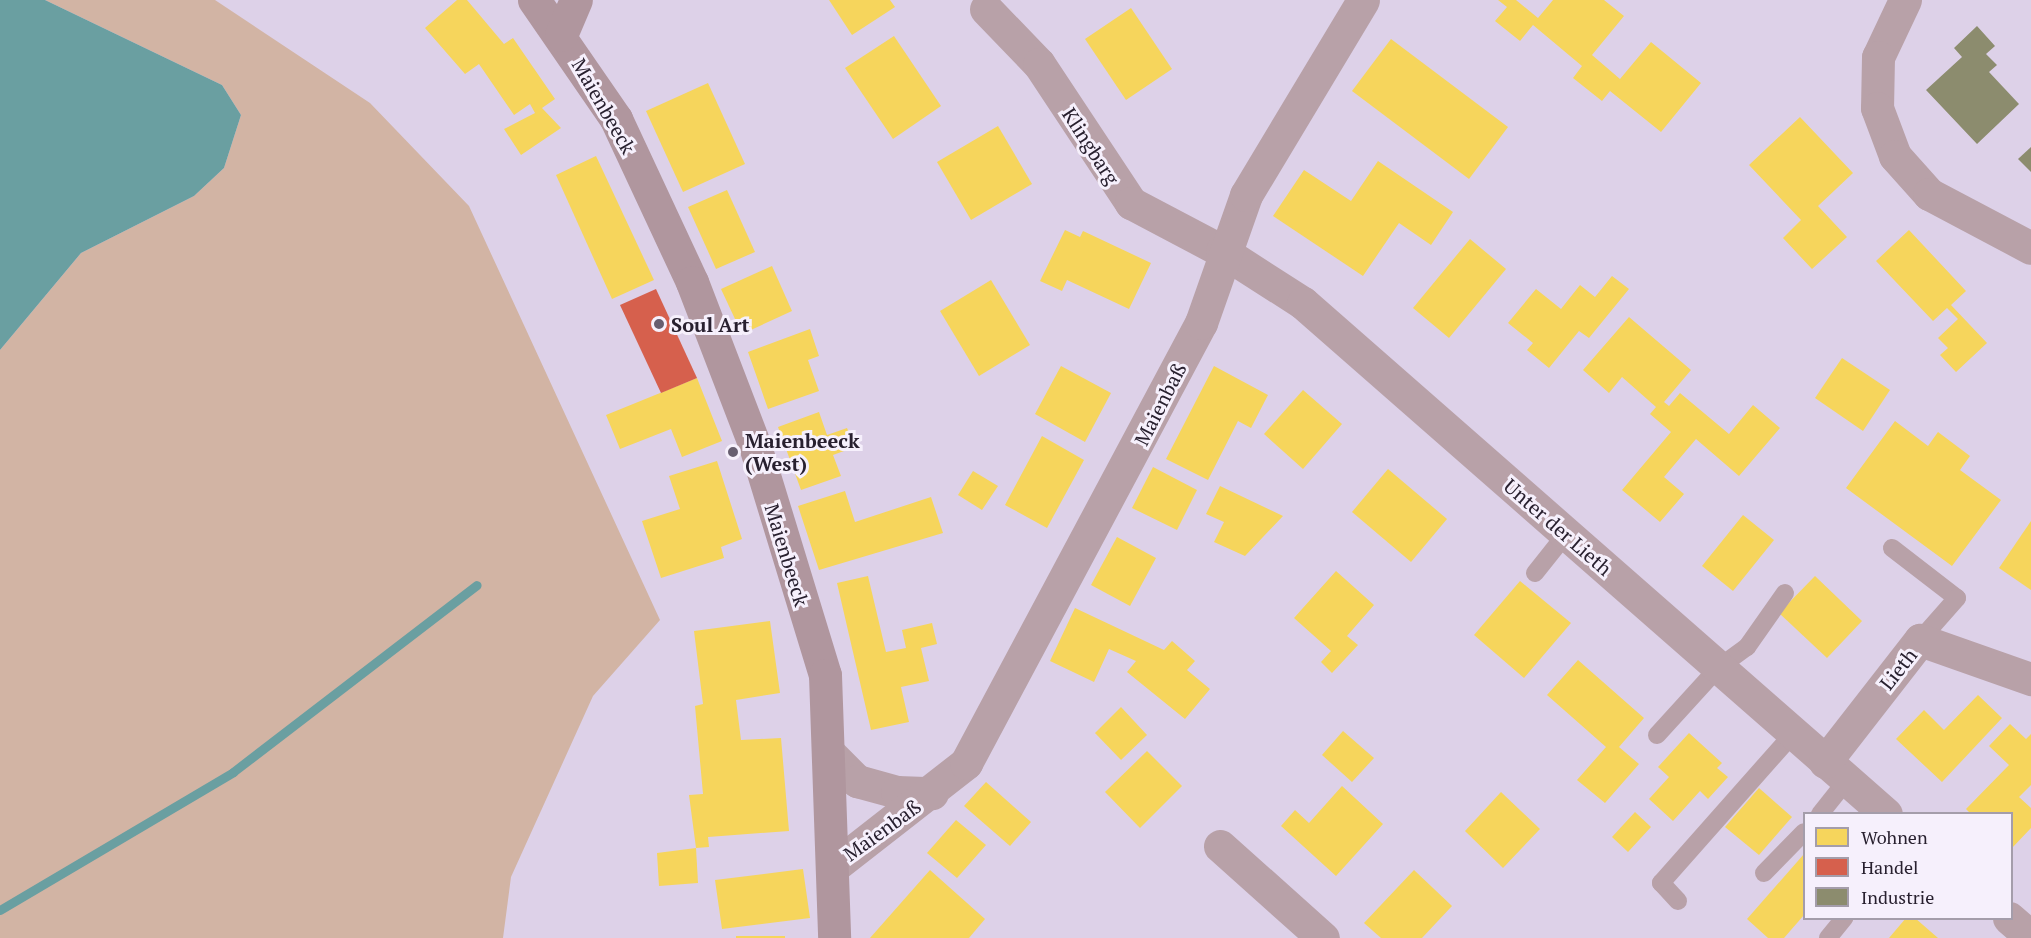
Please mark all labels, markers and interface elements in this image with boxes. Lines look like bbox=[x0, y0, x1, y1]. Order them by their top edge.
street label: Maienbeeck bbox=[567, 54, 641, 158]
street label: Klingbarg bbox=[1057, 103, 1125, 189]
place label: Soul Art bbox=[671, 312, 750, 336]
marker: Soul Art bbox=[652, 317, 666, 331]
street label: Maienbaß bbox=[1129, 359, 1191, 449]
place label: Maienbeeck (West) bbox=[745, 428, 860, 475]
marker: Maienbeeck (West) bbox=[726, 445, 740, 459]
street label: Unter der Lieth bbox=[1499, 474, 1617, 580]
street label: Maienbeeck bbox=[760, 501, 814, 609]
street label: Lieth bbox=[1874, 643, 1922, 695]
street label: Maienbaß bbox=[839, 794, 925, 866]
legend bbox=[1803, 812, 2013, 920]
text: Wohnen bbox=[1861, 825, 1928, 849]
text: Handel bbox=[1861, 855, 1918, 879]
text: Industrie bbox=[1861, 885, 1934, 909]

